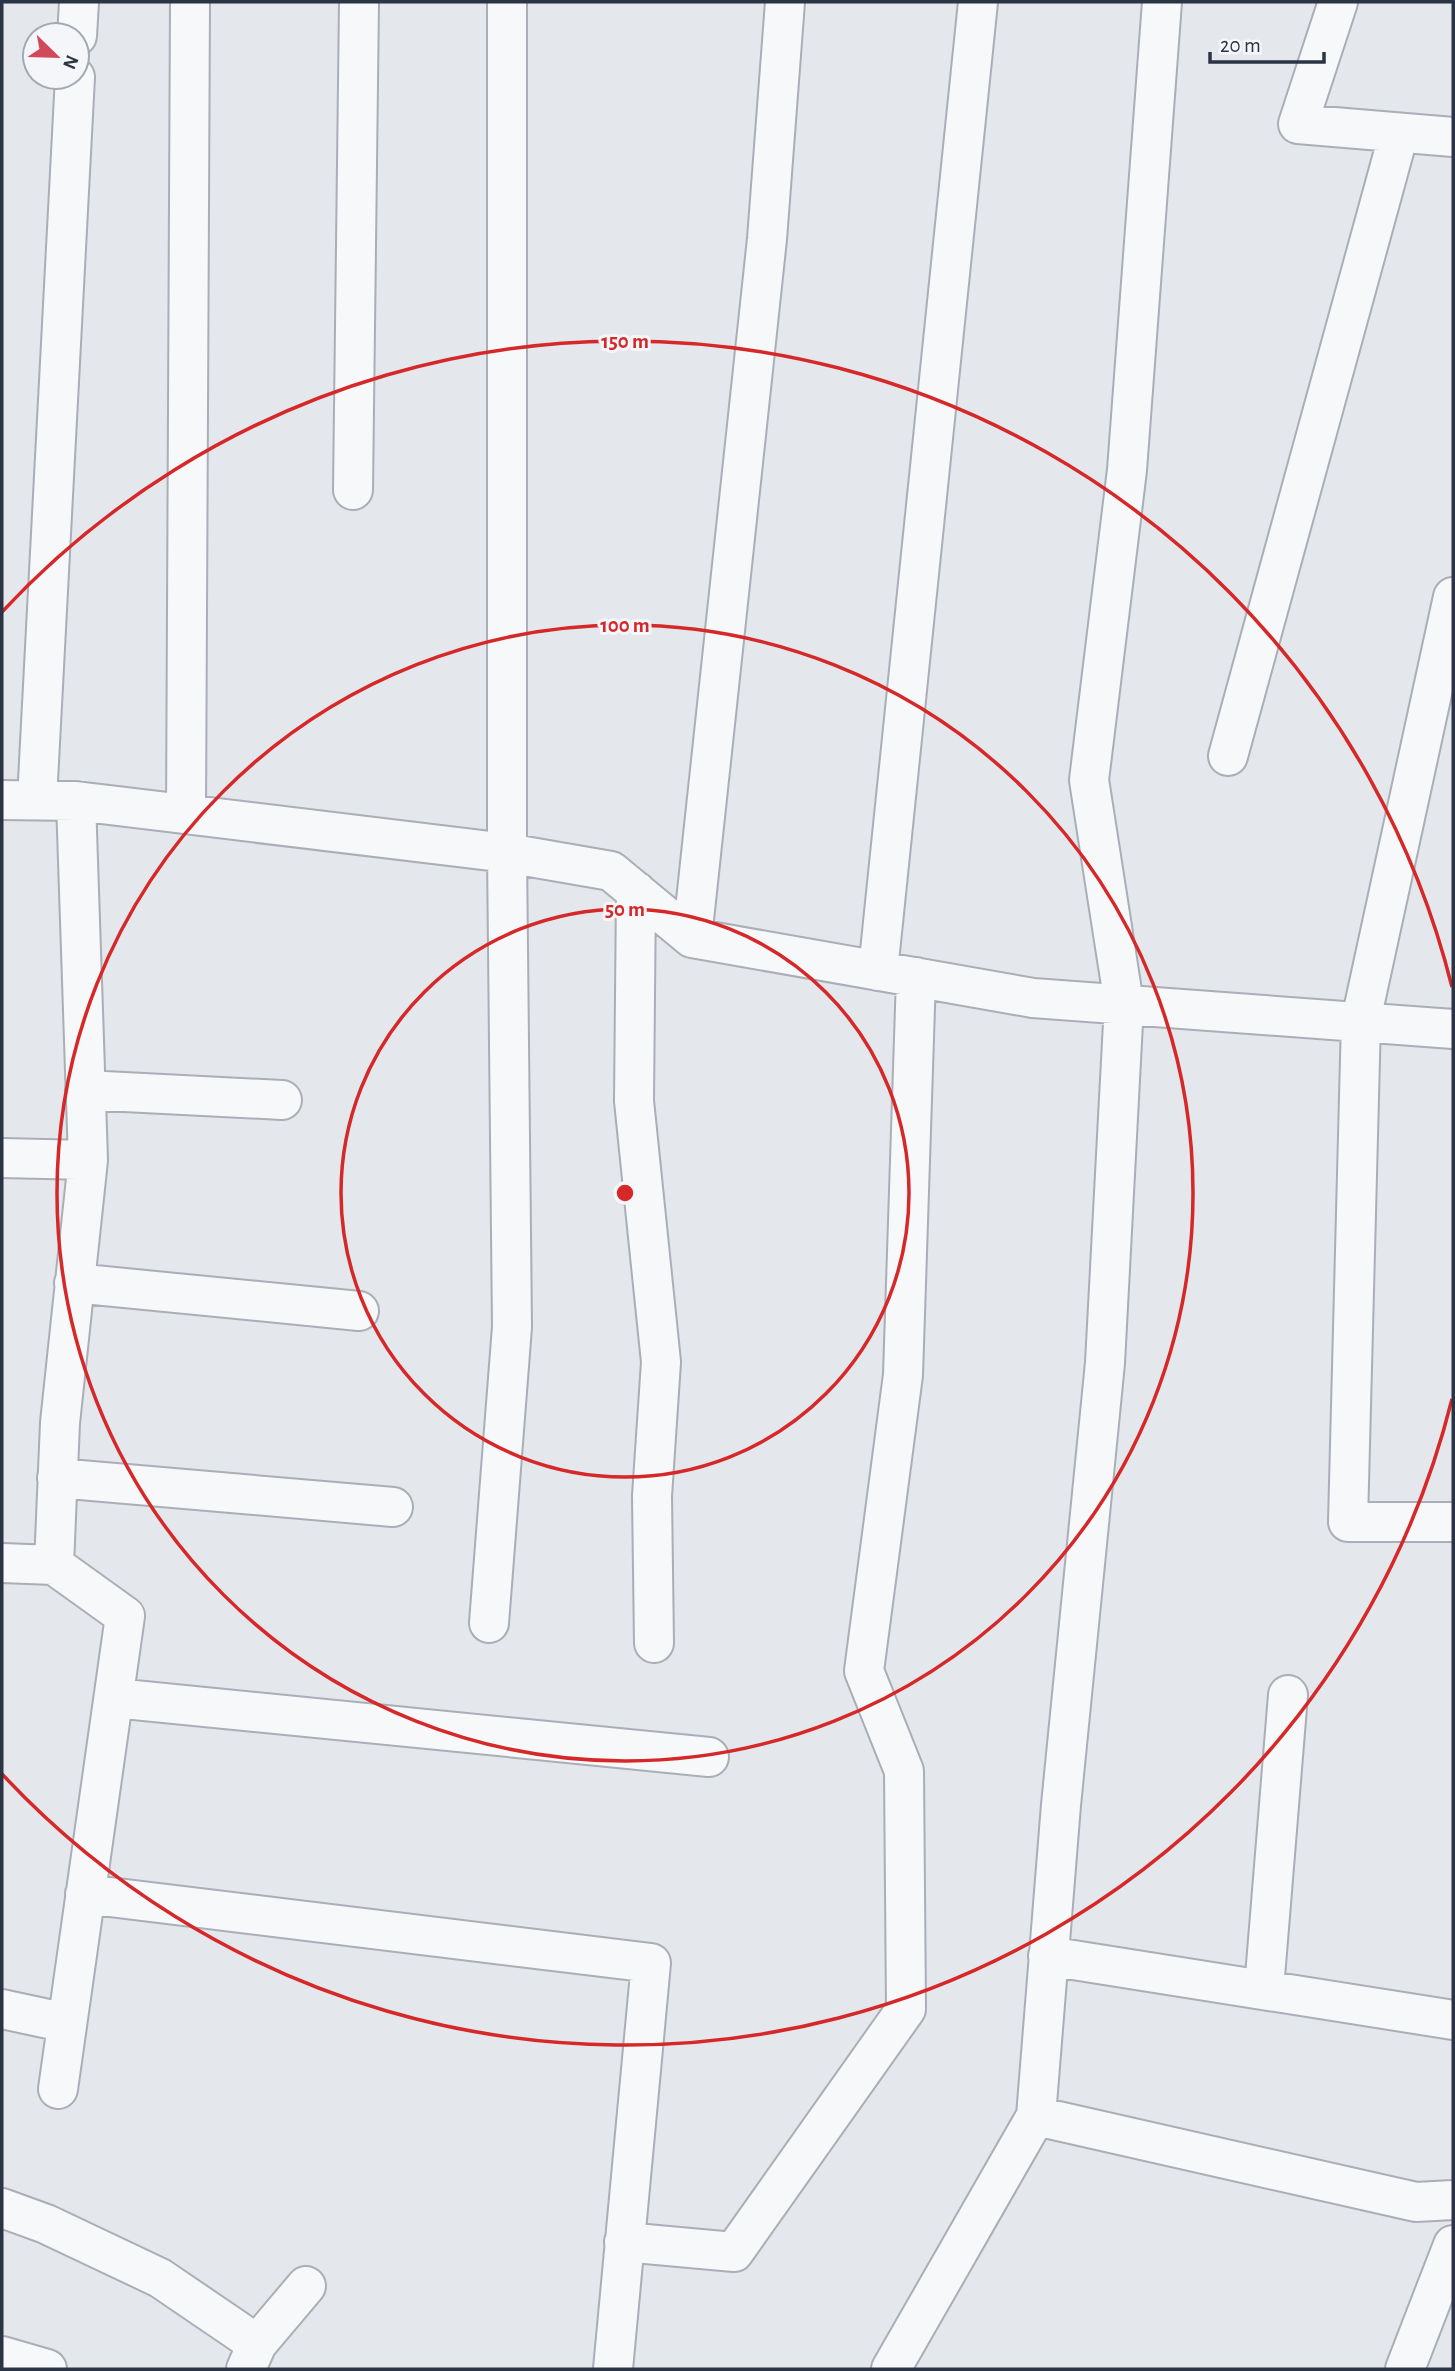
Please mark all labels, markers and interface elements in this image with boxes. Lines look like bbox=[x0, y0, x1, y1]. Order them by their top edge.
north arrow bbox=[21, 21, 91, 91]
scale bar bbox=[1210, 21, 1324, 65]
text: 20 m bbox=[1220, 35, 1261, 56]
text: N bbox=[59, 52, 82, 72]
text: 150 m bbox=[601, 331, 649, 352]
text: 100 m bbox=[600, 615, 650, 636]
text: 50 m bbox=[605, 899, 645, 920]
centre of rings bbox=[613, 1181, 637, 1205]

